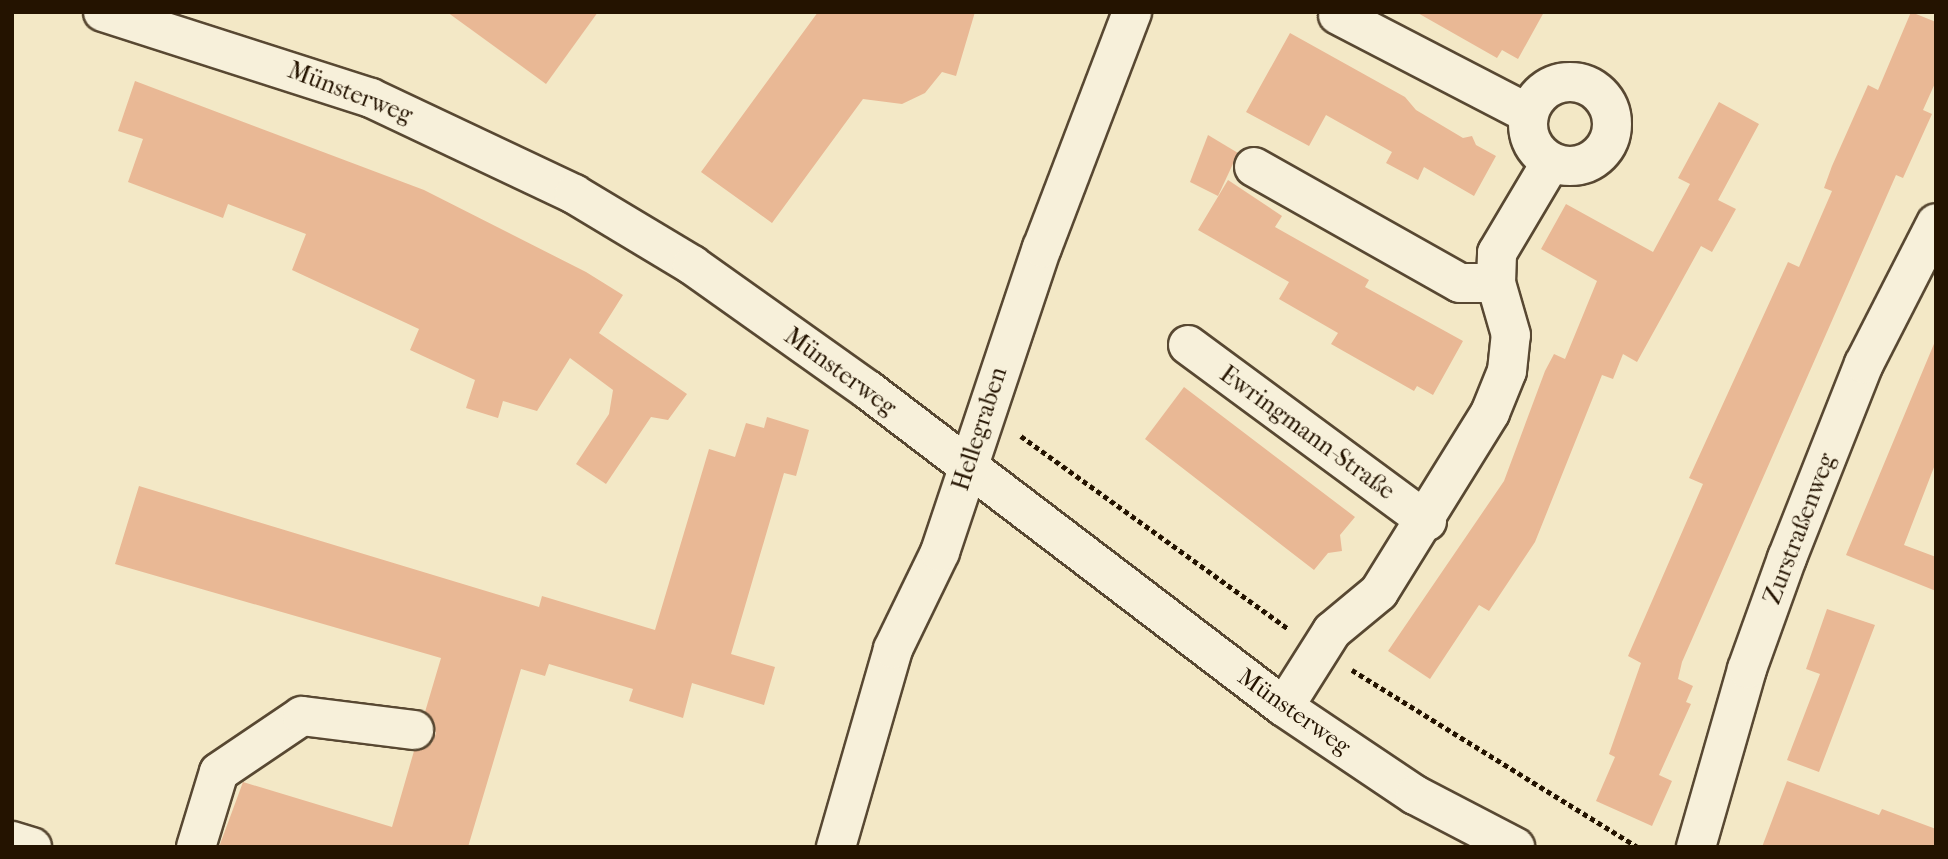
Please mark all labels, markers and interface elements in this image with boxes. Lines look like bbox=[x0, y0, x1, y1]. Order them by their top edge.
street label: Münsterweg bbox=[284, 56, 416, 130]
street label: Münsterweg bbox=[779, 322, 901, 422]
street label: Ewringmann-Straße bbox=[1214, 360, 1400, 506]
street label: Hellegraben bbox=[947, 364, 1013, 494]
street label: Zurstraßenweg bbox=[1758, 450, 1842, 608]
street label: Münsterweg bbox=[1232, 663, 1356, 761]

